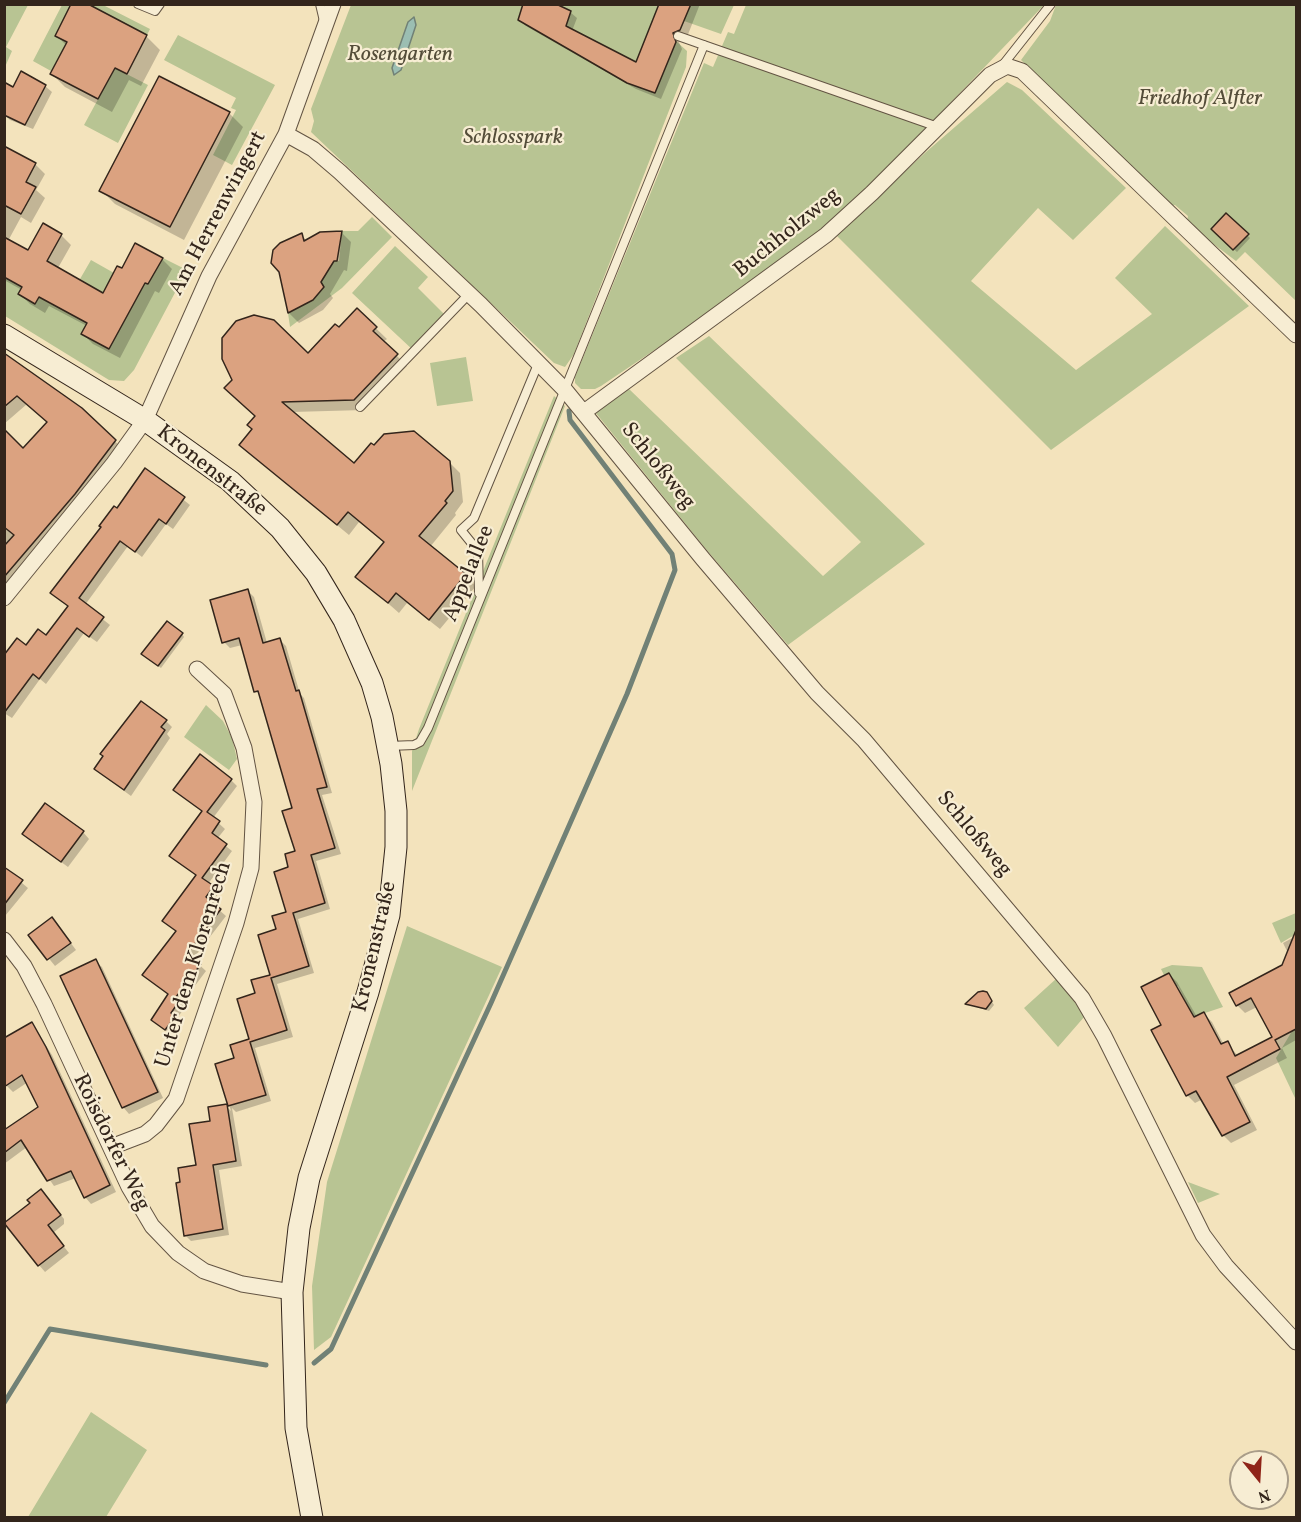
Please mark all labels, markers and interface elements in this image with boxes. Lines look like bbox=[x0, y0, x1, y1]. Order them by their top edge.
park label: Rosengarten bbox=[347, 43, 453, 69]
park label: Friedhof Alfter bbox=[1138, 87, 1262, 113]
park label: Schlosspark bbox=[463, 126, 563, 152]
street label: Am Herrenwingert bbox=[164, 127, 274, 301]
street label: Buchholzweg bbox=[729, 183, 847, 285]
street label: Schloßweg bbox=[614, 418, 700, 516]
street label: Kronenstraße bbox=[150, 421, 272, 523]
street label: Appelallee bbox=[439, 522, 501, 626]
street label: Schloßweg bbox=[929, 787, 1017, 883]
street label: Unter dem Klorenrech bbox=[151, 859, 239, 1071]
street label: Kronenstraße bbox=[348, 879, 404, 1015]
street label: Roisdorfer Weg bbox=[65, 1070, 155, 1216]
north arrow bbox=[1229, 1450, 1289, 1510]
text: N bbox=[1255, 1483, 1273, 1507]

